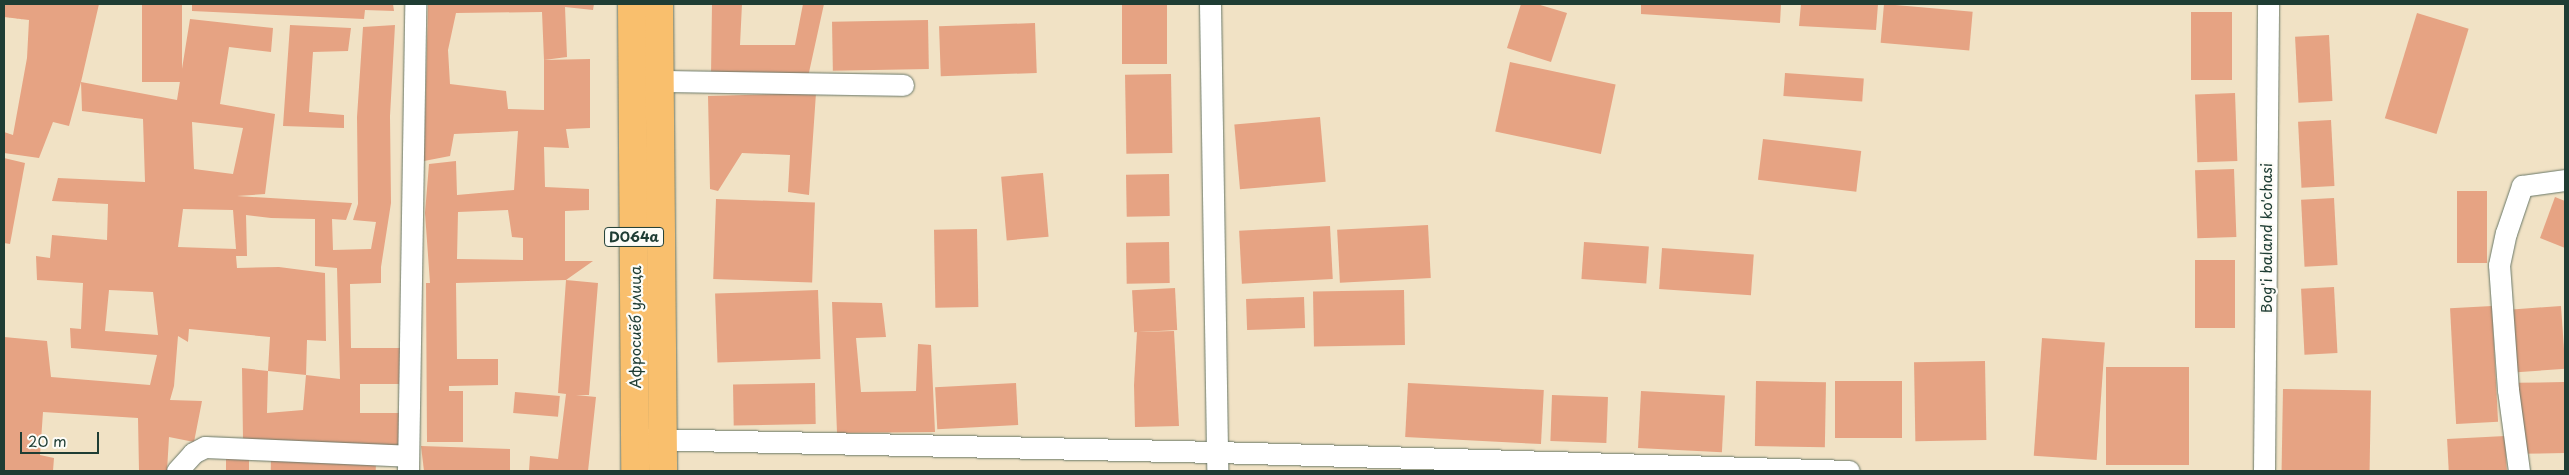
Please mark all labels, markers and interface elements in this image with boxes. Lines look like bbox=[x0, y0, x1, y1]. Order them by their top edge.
street label: Bog'i baland ko'chasi bbox=[2257, 163, 2275, 313]
road number: D064a bbox=[604, 226, 664, 248]
street label: Афросиёб улица bbox=[626, 265, 644, 389]
scale bar bbox=[22, 422, 101, 454]
text: 20 m bbox=[28, 429, 67, 452]

